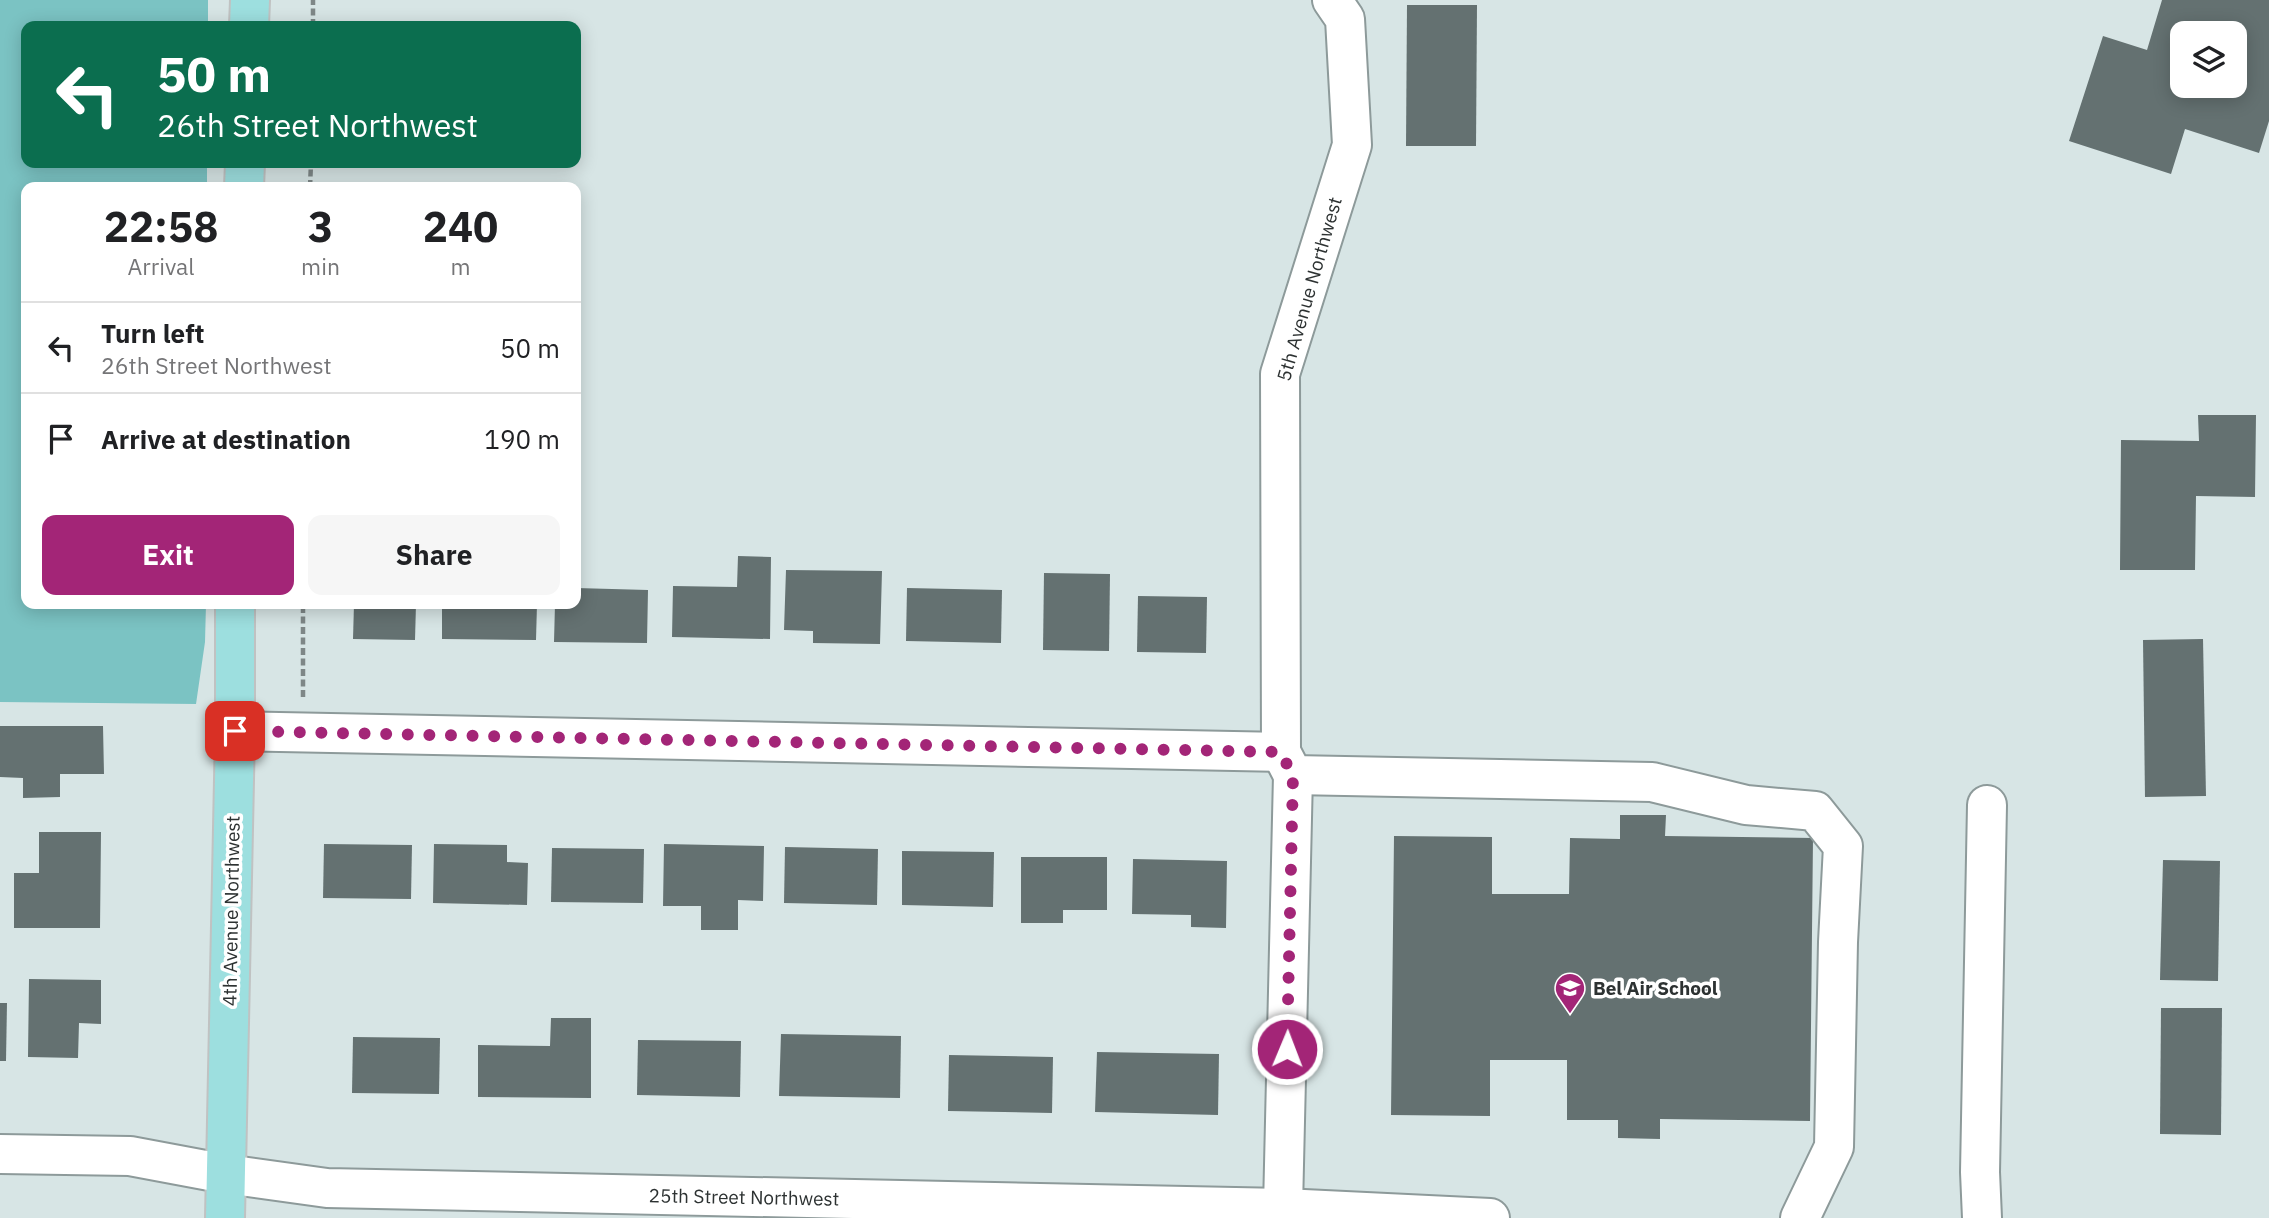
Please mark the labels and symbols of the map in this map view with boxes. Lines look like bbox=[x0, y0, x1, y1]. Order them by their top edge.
street label: 5th Avenue Northwest bbox=[1271, 194, 1347, 384]
pin bbox=[205, 701, 265, 761]
street label: 4th Avenue Northwest bbox=[217, 816, 245, 1006]
school or university icon: Bel Air School bbox=[1553, 971, 1587, 1015]
place label: Bel Air School bbox=[1593, 976, 1718, 1000]
position arrow bbox=[1250, 1012, 1324, 1086]
street label: 25th Street Northwest bbox=[649, 1183, 839, 1211]

